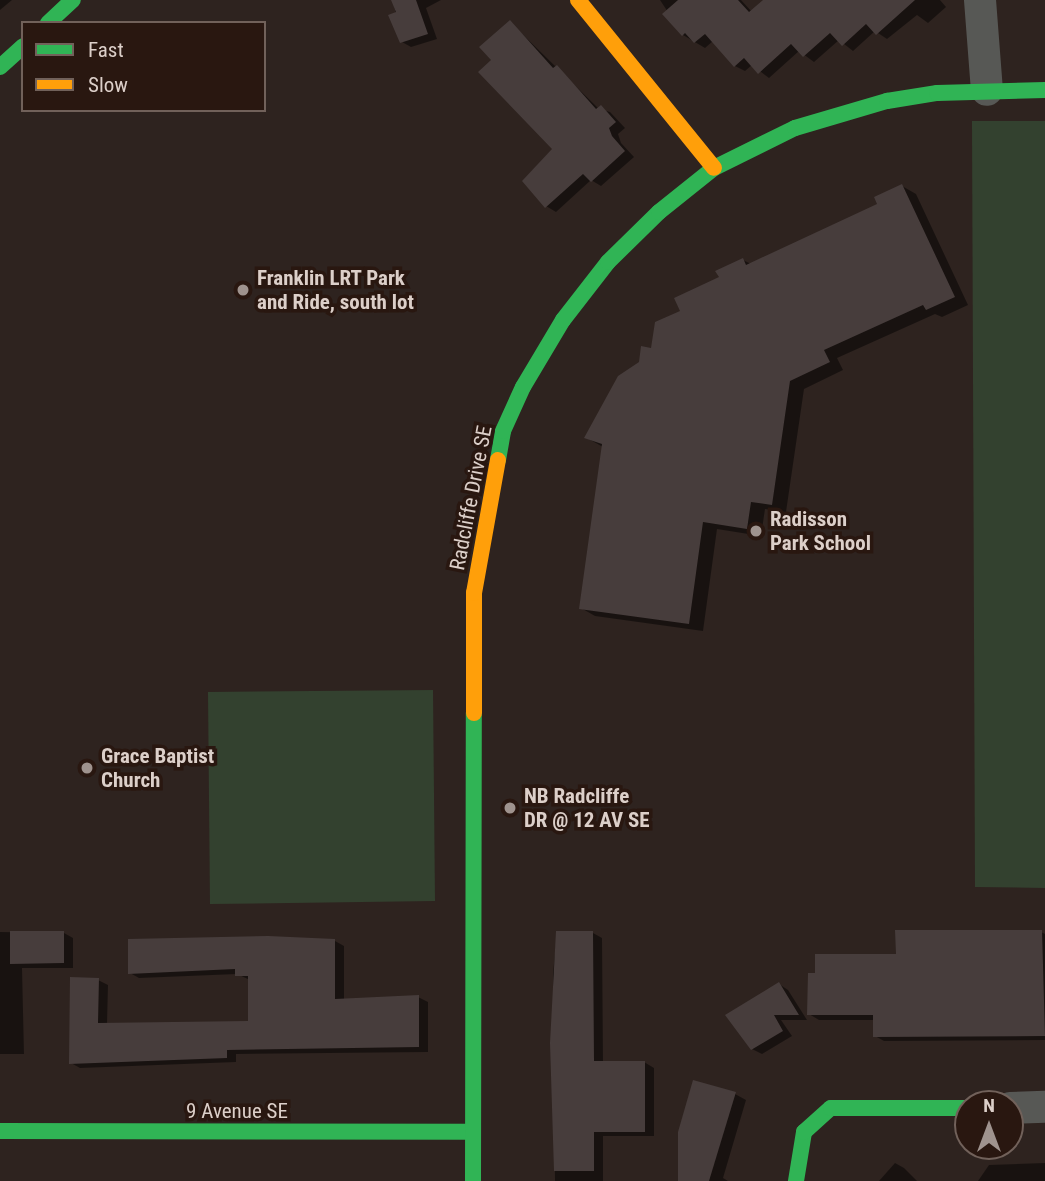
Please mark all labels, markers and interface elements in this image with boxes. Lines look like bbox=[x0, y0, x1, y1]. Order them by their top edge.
legend bbox=[21, 21, 266, 112]
text: Fast bbox=[88, 38, 124, 62]
text: Slow bbox=[88, 73, 128, 97]
place label: Franklin LRT Park and Ride, south lot bbox=[257, 265, 414, 315]
marker: Franklin LRT Park and Ride, south lot bbox=[235, 282, 251, 298]
street label: Radcliffe Drive SE bbox=[445, 424, 497, 572]
place label: Radisson Park School bbox=[770, 506, 871, 556]
marker: Radisson Park School bbox=[748, 523, 764, 539]
place label: Grace Baptist Church bbox=[101, 743, 214, 793]
marker: Grace Baptist Church bbox=[79, 760, 95, 776]
place label: NB Radcliffe DR @ 12 AV SE bbox=[524, 783, 650, 833]
marker: NB Radcliffe DR @ 12 AV SE bbox=[502, 800, 518, 816]
north arrow bbox=[954, 1090, 1024, 1160]
text: N bbox=[983, 1094, 995, 1117]
street label: 9 Avenue SE bbox=[186, 1098, 288, 1124]

